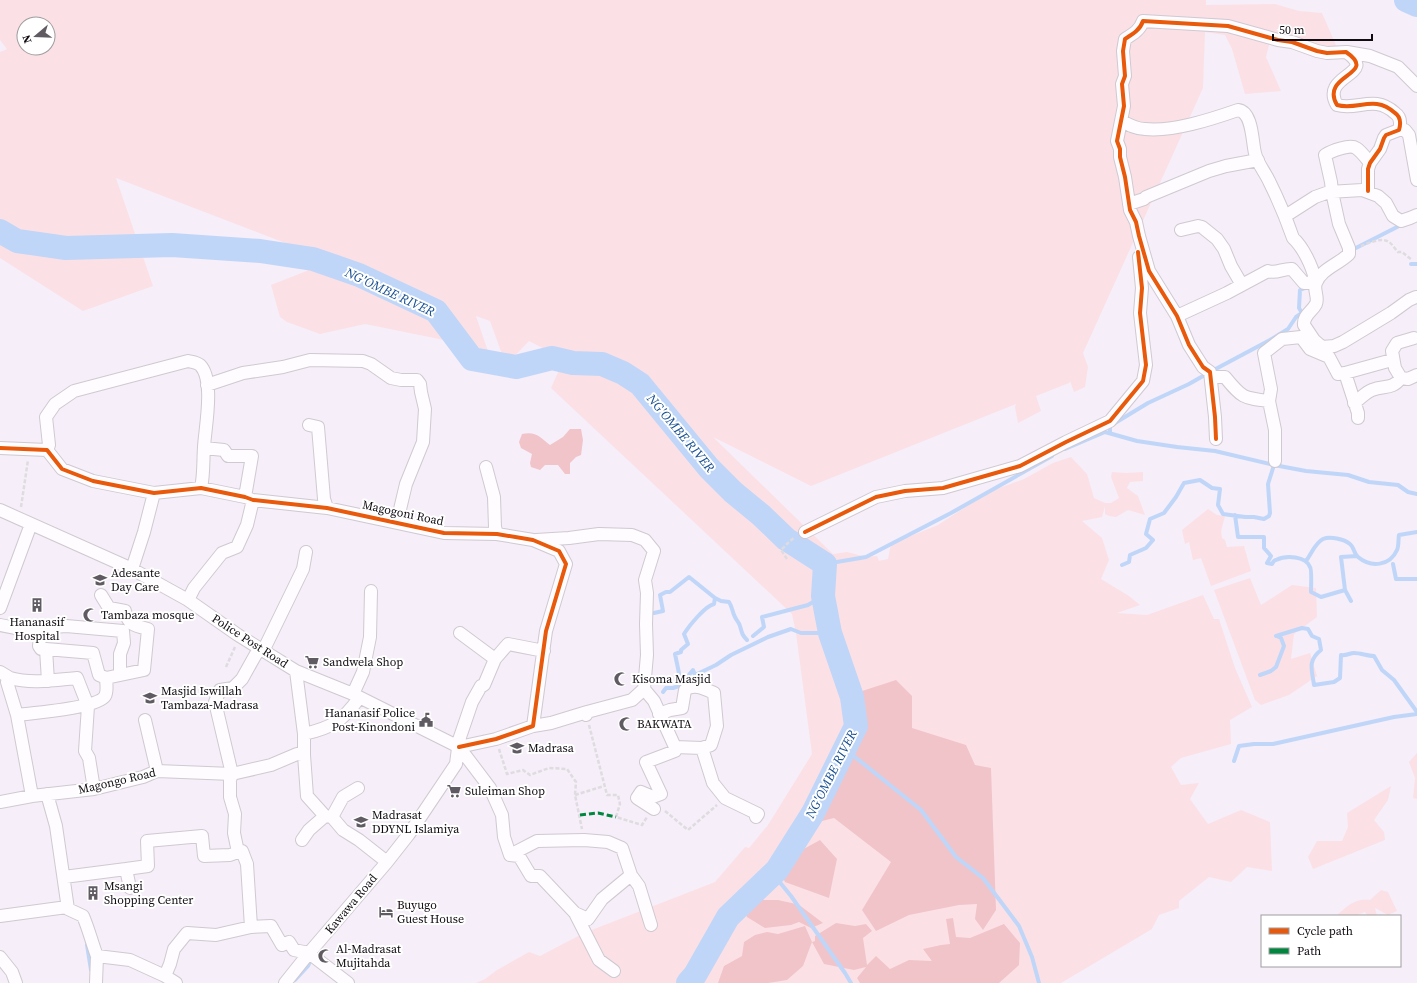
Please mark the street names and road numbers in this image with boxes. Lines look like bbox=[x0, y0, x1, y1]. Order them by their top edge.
street label: Magogoni Road bbox=[361, 497, 445, 529]
street label: Police Post Road bbox=[209, 610, 291, 672]
street label: Magongo Road bbox=[77, 764, 158, 798]
street label: Kawawa Road bbox=[321, 870, 381, 937]

